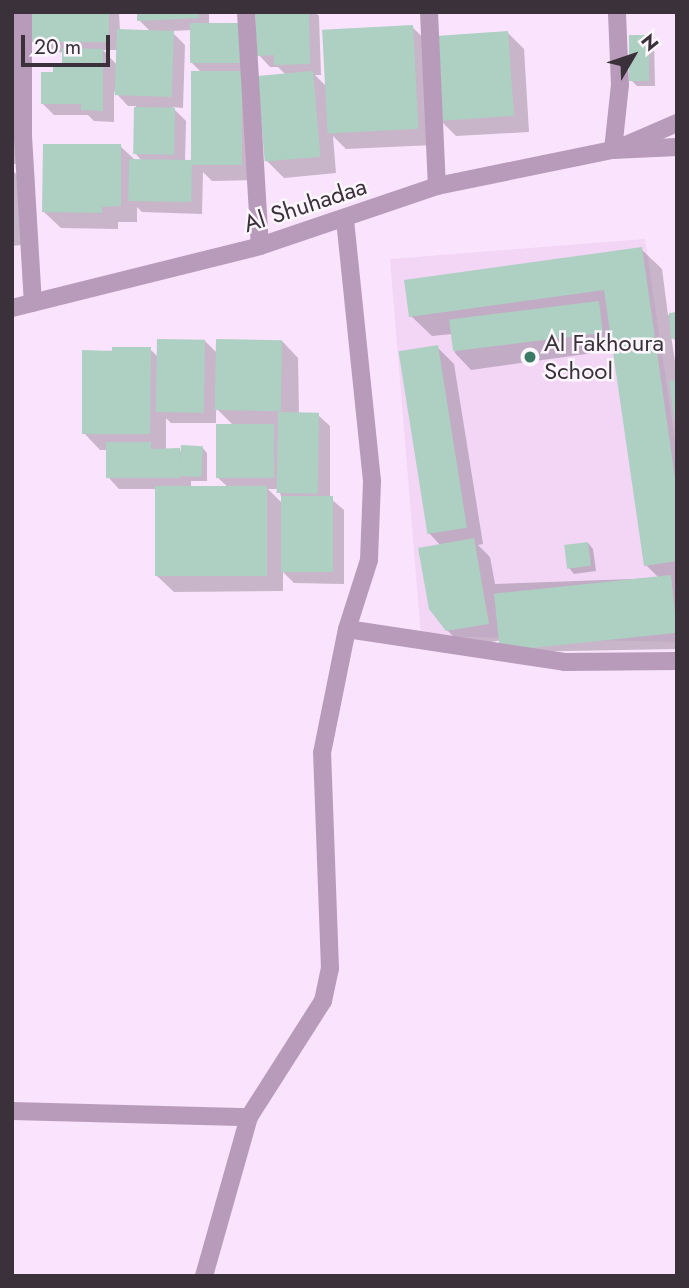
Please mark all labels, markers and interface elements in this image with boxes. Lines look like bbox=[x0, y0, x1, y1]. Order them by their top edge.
scale bar bbox=[24, 21, 114, 65]
north arrow bbox=[598, 21, 668, 91]
text: N bbox=[634, 28, 665, 57]
text: 20 m bbox=[34, 32, 81, 62]
street label: Al Shuhadaa bbox=[240, 172, 370, 238]
place label: Al Fakhoura School bbox=[544, 329, 664, 385]
marker: Al Fakhoura School bbox=[522, 349, 538, 365]

